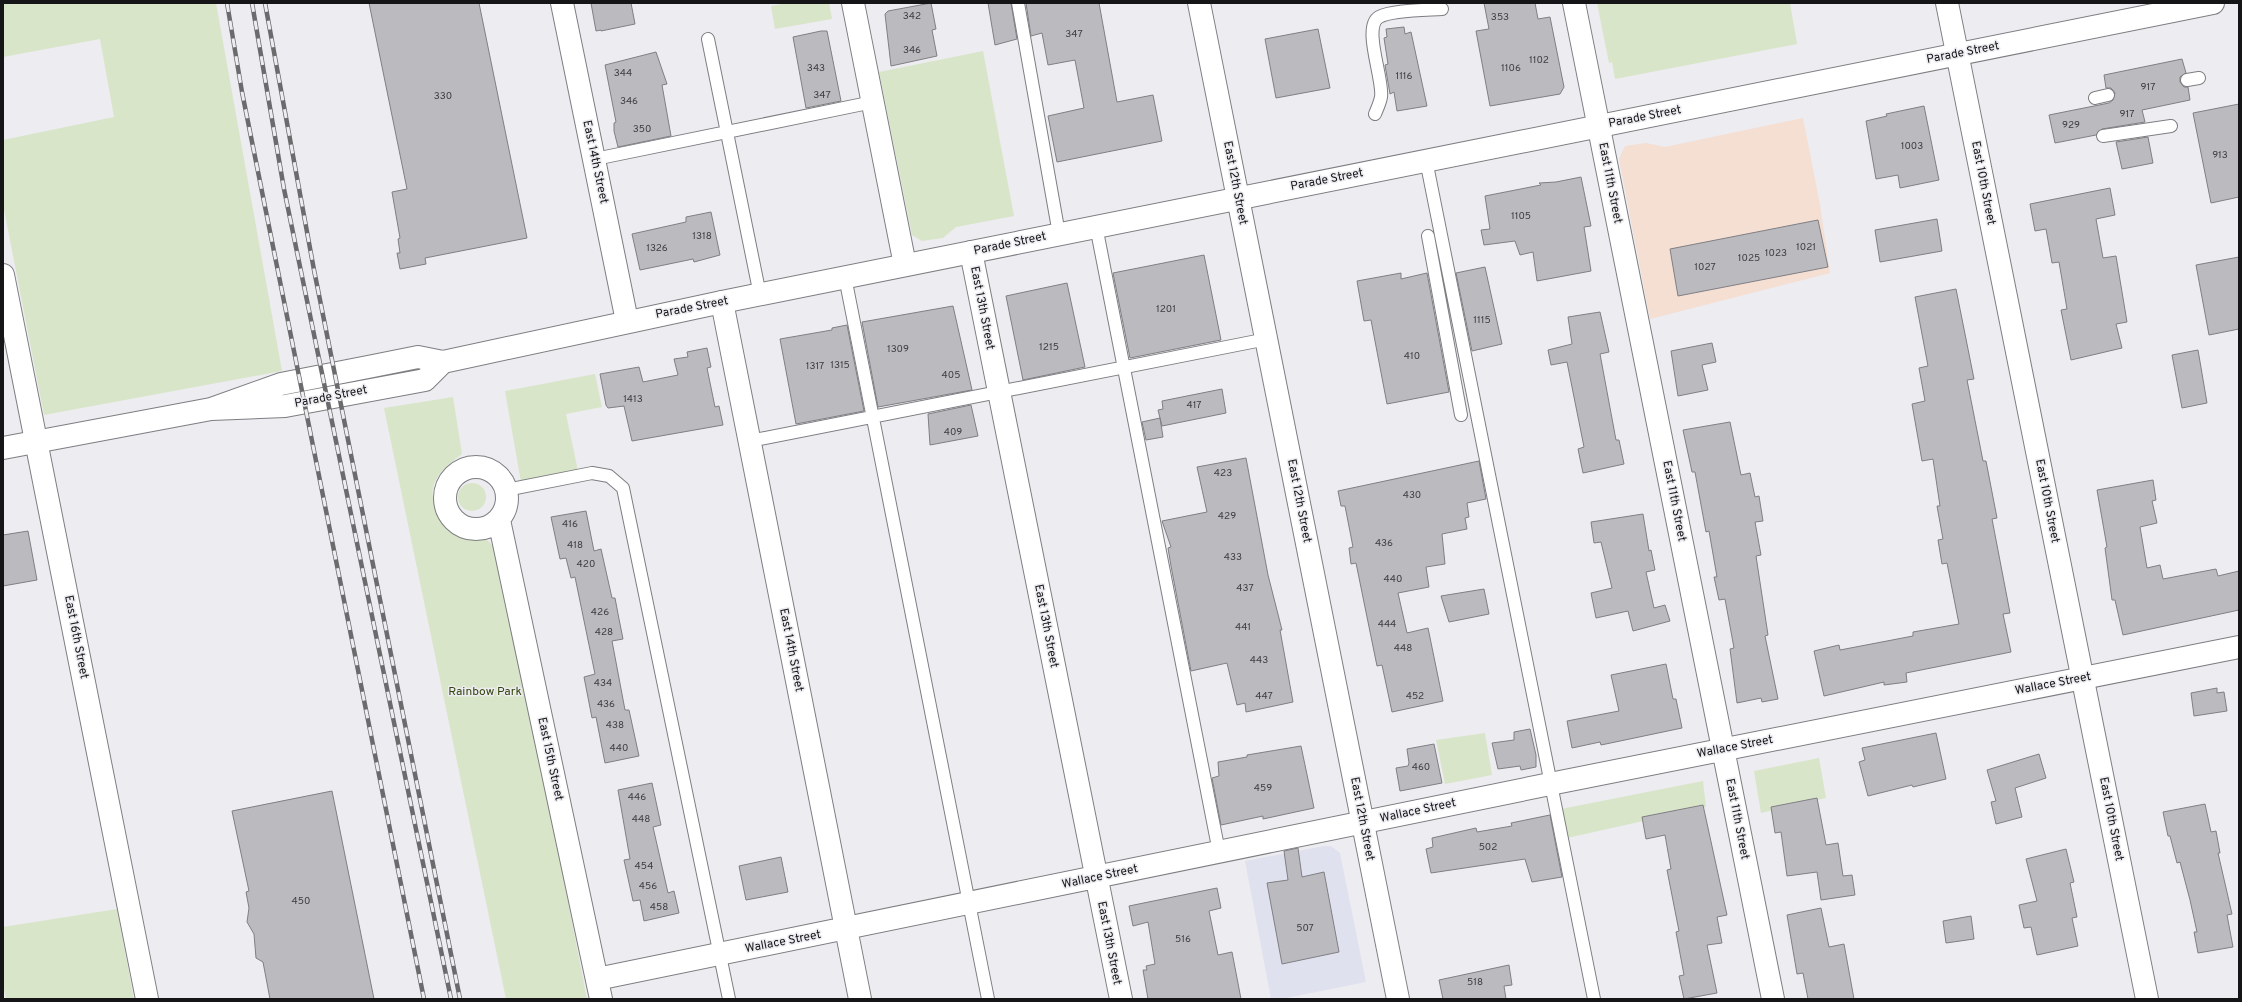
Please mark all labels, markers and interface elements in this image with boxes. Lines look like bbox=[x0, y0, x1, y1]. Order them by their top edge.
house number: 342 bbox=[903, 10, 921, 23]
house number: 353 bbox=[1491, 11, 1509, 24]
house number: 347 bbox=[1065, 28, 1083, 41]
street label: Parade Street bbox=[1925, 38, 2001, 68]
house number: 346 bbox=[903, 44, 921, 57]
house number: 1102 bbox=[1529, 54, 1549, 67]
house number: 343 bbox=[807, 62, 825, 75]
house number: 1106 bbox=[1501, 62, 1521, 75]
house number: 344 bbox=[614, 67, 632, 80]
house number: 1116 bbox=[1395, 70, 1413, 83]
house number: 917 bbox=[2141, 81, 2155, 94]
house number: 347 bbox=[813, 89, 831, 102]
house number: 330 bbox=[434, 90, 452, 103]
house number: 346 bbox=[620, 95, 638, 108]
street label: Parade Street bbox=[1607, 102, 1683, 132]
house number: 917 bbox=[2120, 108, 2134, 121]
street label: East 14th Street bbox=[578, 119, 612, 205]
house number: 929 bbox=[2062, 119, 2080, 132]
house number: 350 bbox=[633, 123, 651, 136]
street label: East 12th Street bbox=[1219, 140, 1251, 226]
house number: 1003 bbox=[1901, 140, 1923, 153]
street label: East 10th Street bbox=[1967, 140, 1999, 226]
street label: East 11th Street bbox=[1594, 141, 1626, 225]
house number: 913 bbox=[2212, 149, 2228, 162]
street label: Parade Street bbox=[1289, 165, 1365, 195]
house number: 1105 bbox=[1511, 210, 1531, 223]
street label: Parade Street bbox=[972, 229, 1048, 259]
house number: 1318 bbox=[692, 230, 712, 243]
house number: 1021 bbox=[1796, 241, 1816, 254]
house number: 1326 bbox=[646, 242, 668, 255]
house number: 1023 bbox=[1765, 247, 1787, 260]
house number: 1025 bbox=[1738, 252, 1760, 265]
house number: 1027 bbox=[1694, 261, 1716, 274]
street label: East 13th Street bbox=[966, 265, 998, 351]
street label: Parade Street bbox=[654, 293, 730, 323]
house number: 1201 bbox=[1156, 303, 1176, 316]
house number: 1115 bbox=[1473, 314, 1491, 327]
house number: 1215 bbox=[1039, 341, 1059, 354]
house number: 1309 bbox=[887, 343, 909, 356]
house number: 410 bbox=[1404, 350, 1420, 363]
house number: 1315 bbox=[830, 359, 850, 372]
house number: 1317 bbox=[806, 360, 824, 373]
house number: 405 bbox=[942, 369, 960, 382]
street label: Parade Street bbox=[293, 382, 369, 412]
house number: 1413 bbox=[623, 393, 643, 406]
house number: 417 bbox=[1186, 399, 1202, 412]
house number: 409 bbox=[944, 426, 962, 439]
street label: East 12th Street bbox=[1283, 458, 1315, 544]
street label: East 10th Street bbox=[2031, 458, 2063, 544]
street label: East 11th Street bbox=[1658, 459, 1690, 543]
house number: 423 bbox=[1214, 467, 1232, 480]
house number: 430 bbox=[1403, 489, 1421, 502]
house number: 429 bbox=[1218, 510, 1236, 523]
house number: 416 bbox=[562, 518, 578, 531]
house number: 436 bbox=[1375, 537, 1393, 550]
house number: 418 bbox=[567, 539, 583, 552]
house number: 433 bbox=[1224, 551, 1242, 564]
house number: 420 bbox=[577, 558, 595, 571]
house number: 440 bbox=[1384, 573, 1402, 586]
house number: 437 bbox=[1236, 582, 1254, 595]
street label: East 13th Street bbox=[1030, 583, 1062, 669]
street label: East 16th Street bbox=[60, 594, 92, 680]
house number: 426 bbox=[591, 606, 609, 619]
street label: East 14th Street bbox=[775, 607, 807, 693]
house number: 444 bbox=[1378, 618, 1396, 631]
house number: 441 bbox=[1235, 621, 1251, 634]
house number: 428 bbox=[595, 626, 613, 639]
house number: 448 bbox=[1394, 642, 1412, 655]
house number: 443 bbox=[1250, 654, 1268, 667]
street label: Wallace Street bbox=[2014, 669, 2092, 699]
house number: 434 bbox=[594, 677, 612, 690]
park label: Rainbow Park bbox=[448, 684, 522, 700]
house number: 447 bbox=[1255, 690, 1273, 703]
house number: 452 bbox=[1406, 690, 1424, 703]
house number: 436 bbox=[597, 698, 615, 711]
street label: East 15th Street bbox=[533, 716, 567, 802]
house number: 438 bbox=[606, 719, 624, 732]
street label: Wallace Street bbox=[1696, 732, 1774, 762]
house number: 440 bbox=[610, 742, 628, 755]
house number: 460 bbox=[1412, 761, 1430, 774]
street label: East 12th Street bbox=[1346, 776, 1378, 862]
street label: East 10th Street bbox=[2095, 776, 2127, 862]
street label: East 11th Street bbox=[1721, 777, 1753, 861]
house number: 459 bbox=[1254, 782, 1272, 795]
house number: 446 bbox=[628, 791, 646, 804]
street label: Wallace Street bbox=[1379, 795, 1457, 827]
house number: 448 bbox=[632, 813, 650, 826]
house number: 502 bbox=[1479, 841, 1497, 854]
house number: 454 bbox=[635, 860, 653, 873]
street label: Wallace Street bbox=[1061, 861, 1139, 893]
house number: 456 bbox=[639, 880, 657, 893]
house number: 450 bbox=[292, 895, 310, 908]
street label: East 13th Street bbox=[1093, 900, 1125, 986]
house number: 458 bbox=[650, 901, 668, 914]
house number: 507 bbox=[1296, 922, 1314, 935]
street label: Wallace Street bbox=[744, 927, 822, 957]
house number: 516 bbox=[1175, 933, 1191, 946]
house number: 518 bbox=[1467, 976, 1483, 989]

